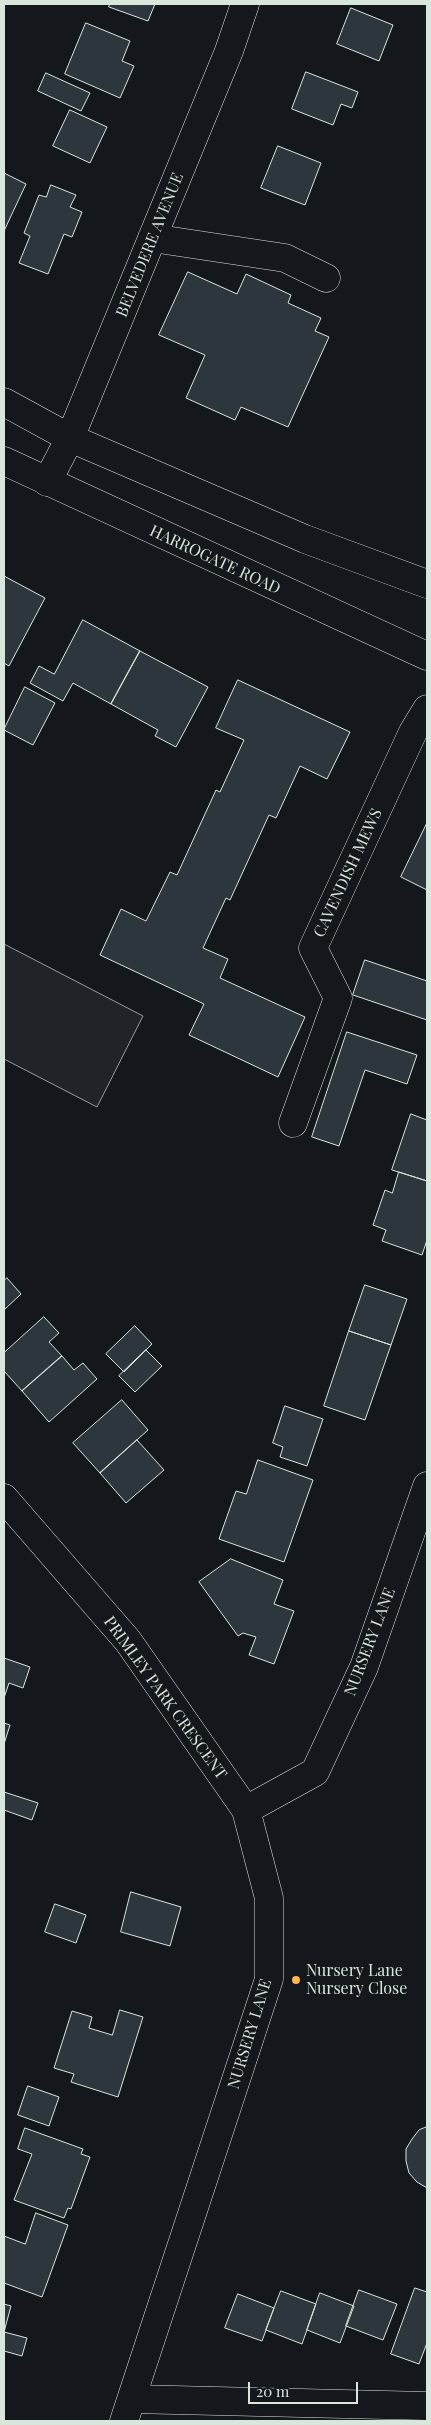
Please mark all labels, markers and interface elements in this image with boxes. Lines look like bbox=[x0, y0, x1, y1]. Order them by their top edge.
street label: BELVEDERE AVENUE bbox=[112, 170, 188, 320]
street label: HARROGATE ROAD bbox=[147, 521, 283, 599]
street label: CAVENDISH MEWS bbox=[310, 806, 386, 940]
street label: NURSERY LANE bbox=[341, 1585, 399, 1699]
street label: PRIMLEY PARK CRESCENT bbox=[99, 1613, 231, 1783]
place label: Nursery Lane Nursery Close bbox=[306, 1961, 407, 1999]
marker: Nursery Lane Nursery Close bbox=[290, 1974, 302, 1986]
street label: NURSERY LANE bbox=[224, 1977, 276, 2091]
scale bar bbox=[251, 2372, 361, 2404]
text: 20 m bbox=[256, 2381, 289, 2401]

